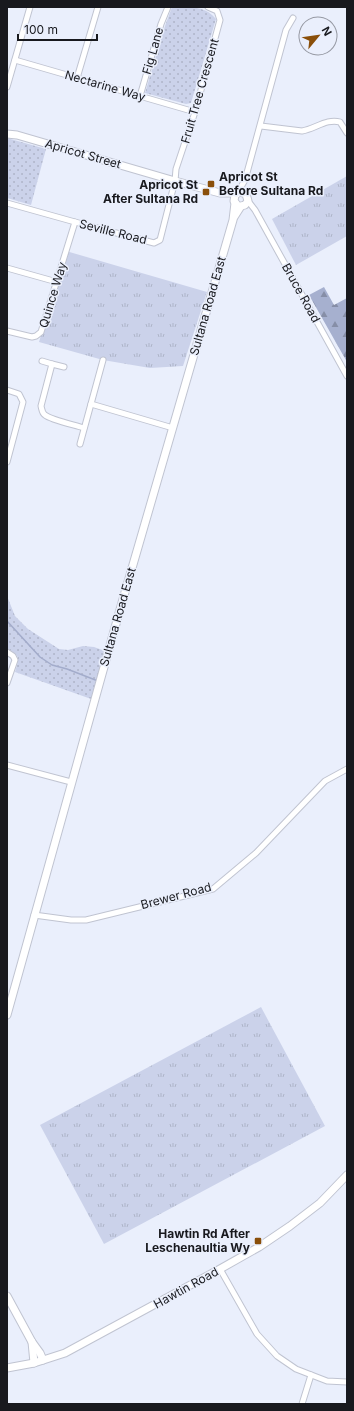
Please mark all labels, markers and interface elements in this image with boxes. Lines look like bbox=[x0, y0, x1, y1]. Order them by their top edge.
scale bar bbox=[18, 16, 97, 42]
north arrow bbox=[298, 16, 338, 56]
text: 100 m bbox=[24, 22, 58, 37]
text: N bbox=[319, 24, 335, 38]
street label: Fig Lane bbox=[139, 26, 166, 76]
street label: Fruit Tree Crescent bbox=[177, 37, 222, 145]
street label: Nectarine Way bbox=[63, 67, 147, 104]
street label: Apricot Street bbox=[43, 135, 123, 172]
place label: Apricot St Before Sultana Rd bbox=[219, 169, 323, 198]
place label: Apricot St After Sultana Rd bbox=[103, 177, 199, 206]
marker: Apricot St Before Sultana Rd bbox=[206, 179, 216, 189]
marker: Apricot St After Sultana Rd bbox=[201, 187, 211, 197]
street label: Seville Road bbox=[78, 216, 149, 247]
street label: Sultana Road East bbox=[186, 255, 229, 357]
street label: Quince Way bbox=[35, 260, 70, 330]
street label: Bruce Road bbox=[279, 260, 324, 325]
street label: Sultana Road East bbox=[96, 566, 139, 668]
street label: Brewer Road bbox=[139, 879, 213, 912]
place label: Hawtin Rd After Leschenaultia Wy bbox=[145, 1226, 251, 1255]
marker: Hawtin Rd After Leschenaultia Wy bbox=[253, 1236, 263, 1246]
street label: Hawtin Road bbox=[151, 1264, 221, 1312]

